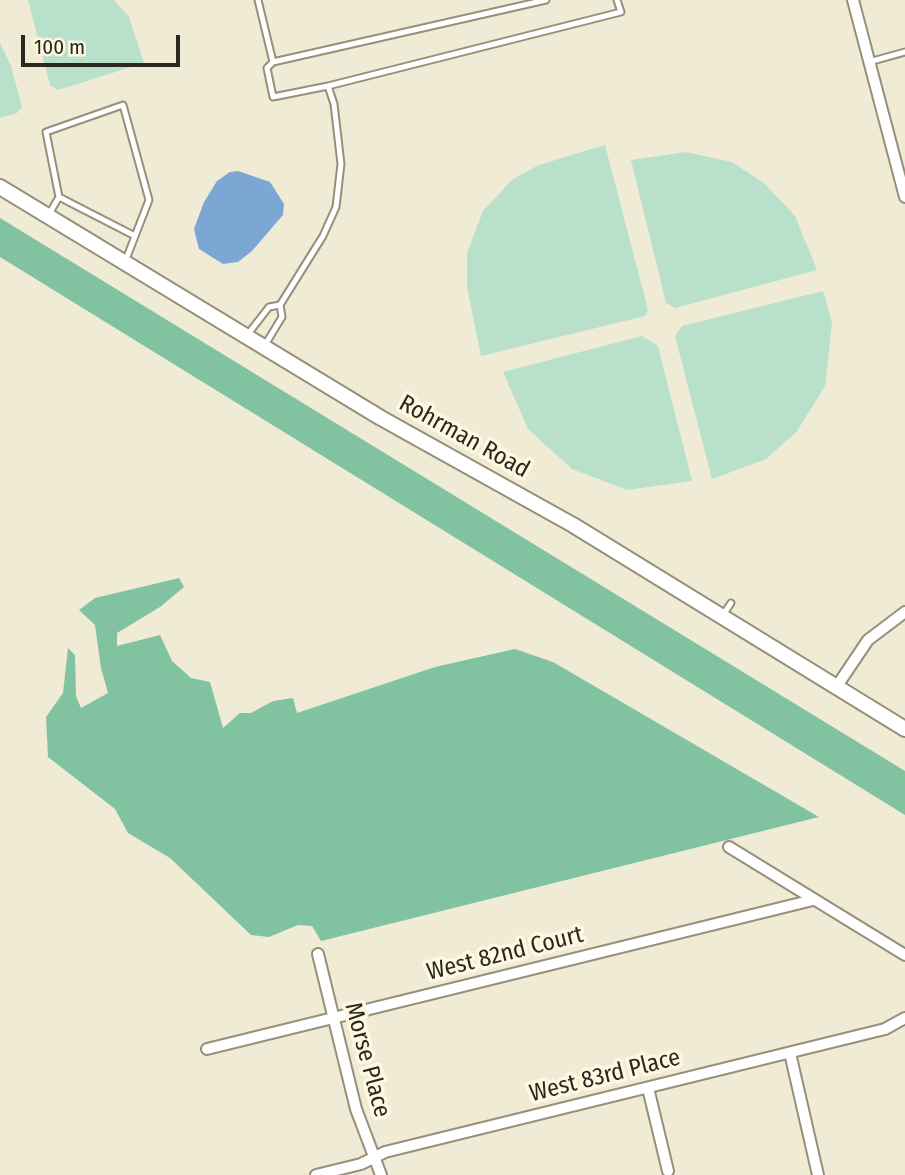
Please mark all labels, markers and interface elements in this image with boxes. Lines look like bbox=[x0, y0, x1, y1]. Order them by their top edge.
scale bar bbox=[24, 21, 184, 65]
text: 100 m bbox=[34, 34, 85, 60]
street label: Rohrman Road bbox=[394, 389, 534, 485]
street label: West 82nd Court bbox=[424, 921, 586, 987]
street label: Morse Place bbox=[338, 1000, 396, 1120]
street label: West 83rd Place bbox=[527, 1043, 683, 1109]

